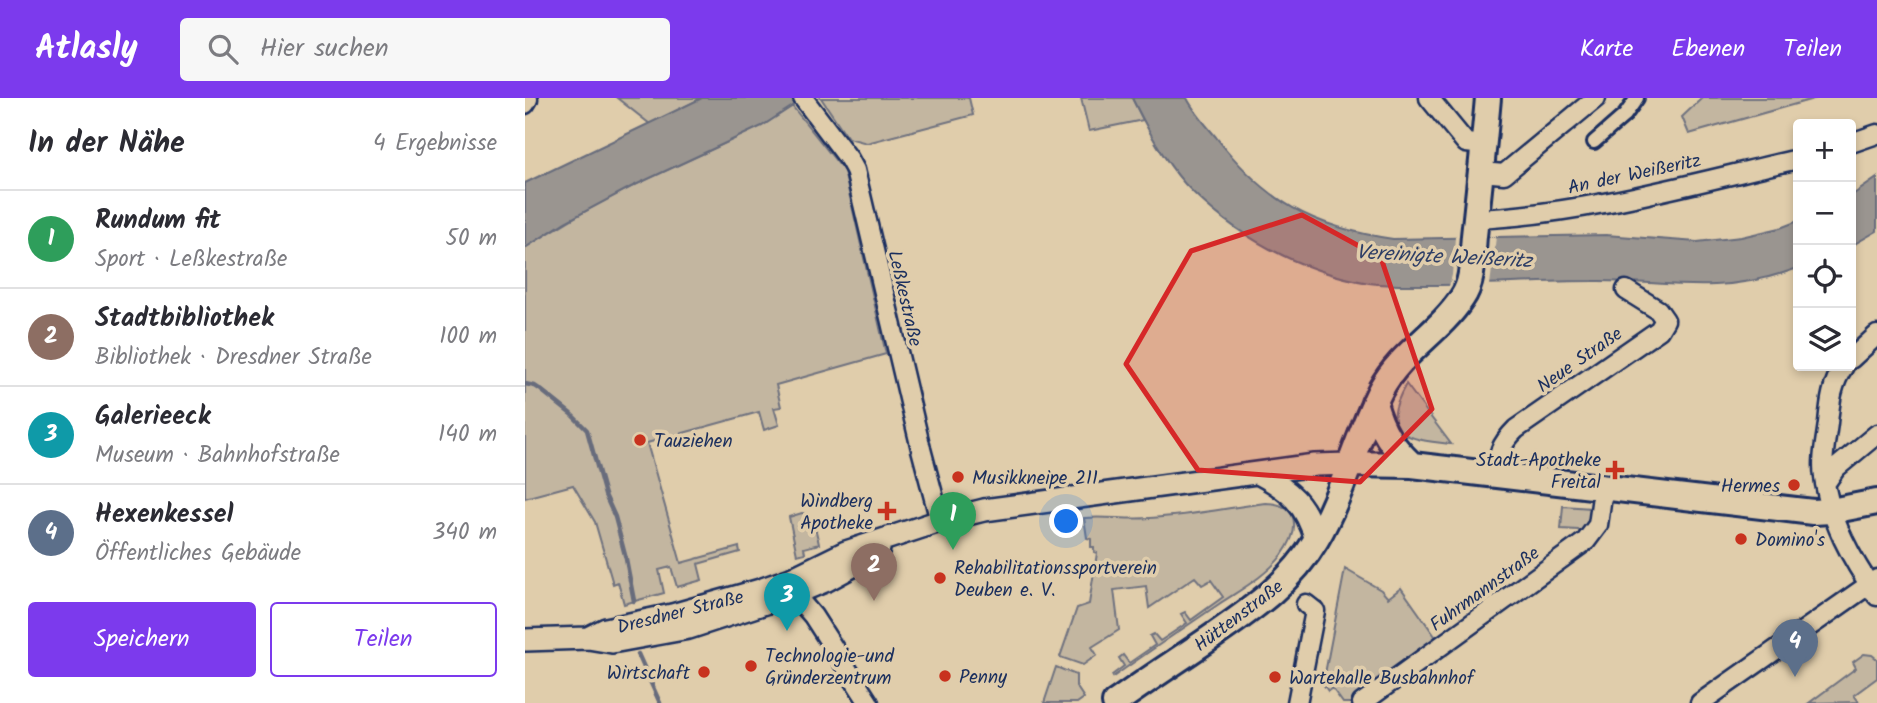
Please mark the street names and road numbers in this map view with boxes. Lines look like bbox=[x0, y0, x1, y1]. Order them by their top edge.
street label: An der Weißeritz bbox=[1565, 146, 1704, 204]
street label: Leßkestraße bbox=[878, 247, 930, 350]
street label: Neue Straße bbox=[1531, 320, 1630, 401]
street label: Fuhrmannstraße bbox=[1424, 539, 1547, 640]
street label: Hüttenstraße bbox=[1188, 573, 1291, 660]
street label: Dresdner Straße bbox=[614, 583, 747, 643]

